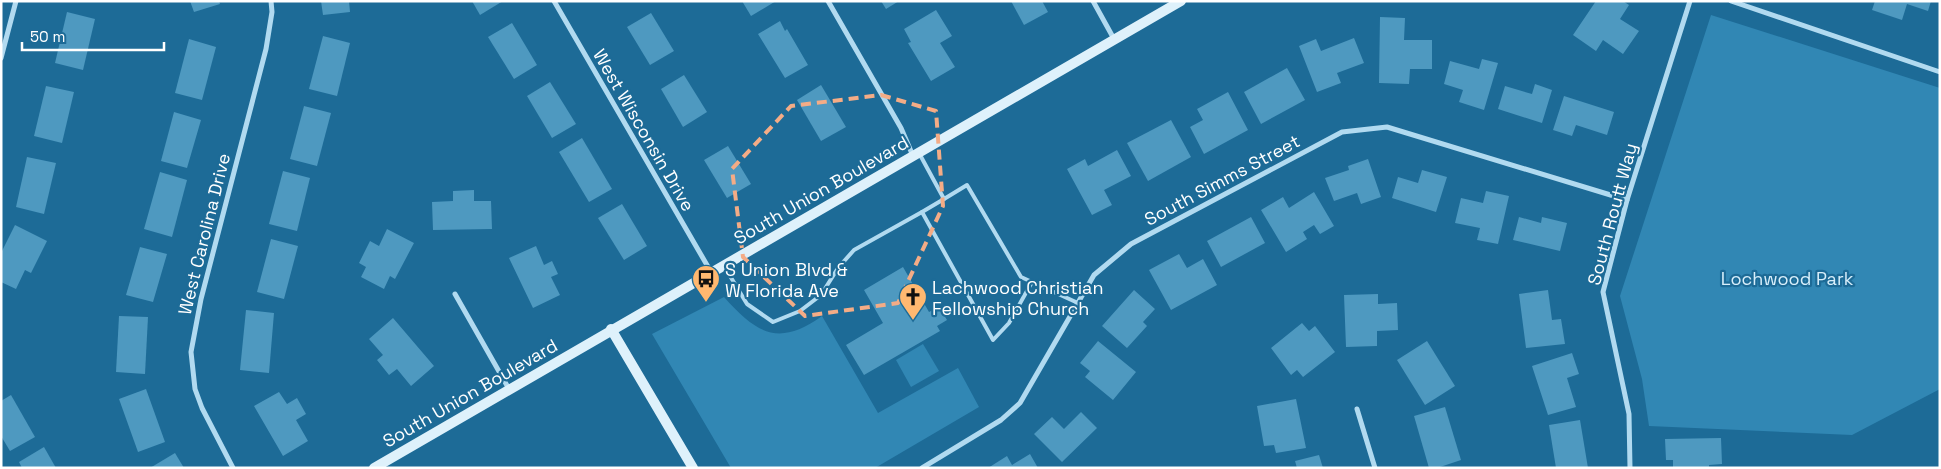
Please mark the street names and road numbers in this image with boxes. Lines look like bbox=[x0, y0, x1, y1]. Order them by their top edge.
street label: West Wisconsin Drive bbox=[588, 45, 700, 215]
street label: South Simms Street bbox=[1140, 129, 1304, 231]
street label: South Union Boulevard bbox=[730, 131, 912, 249]
street label: South Routt Way bbox=[1582, 141, 1642, 287]
street label: West Carolina Drive bbox=[173, 151, 235, 317]
street label: South Union Boulevard bbox=[379, 334, 561, 452]

